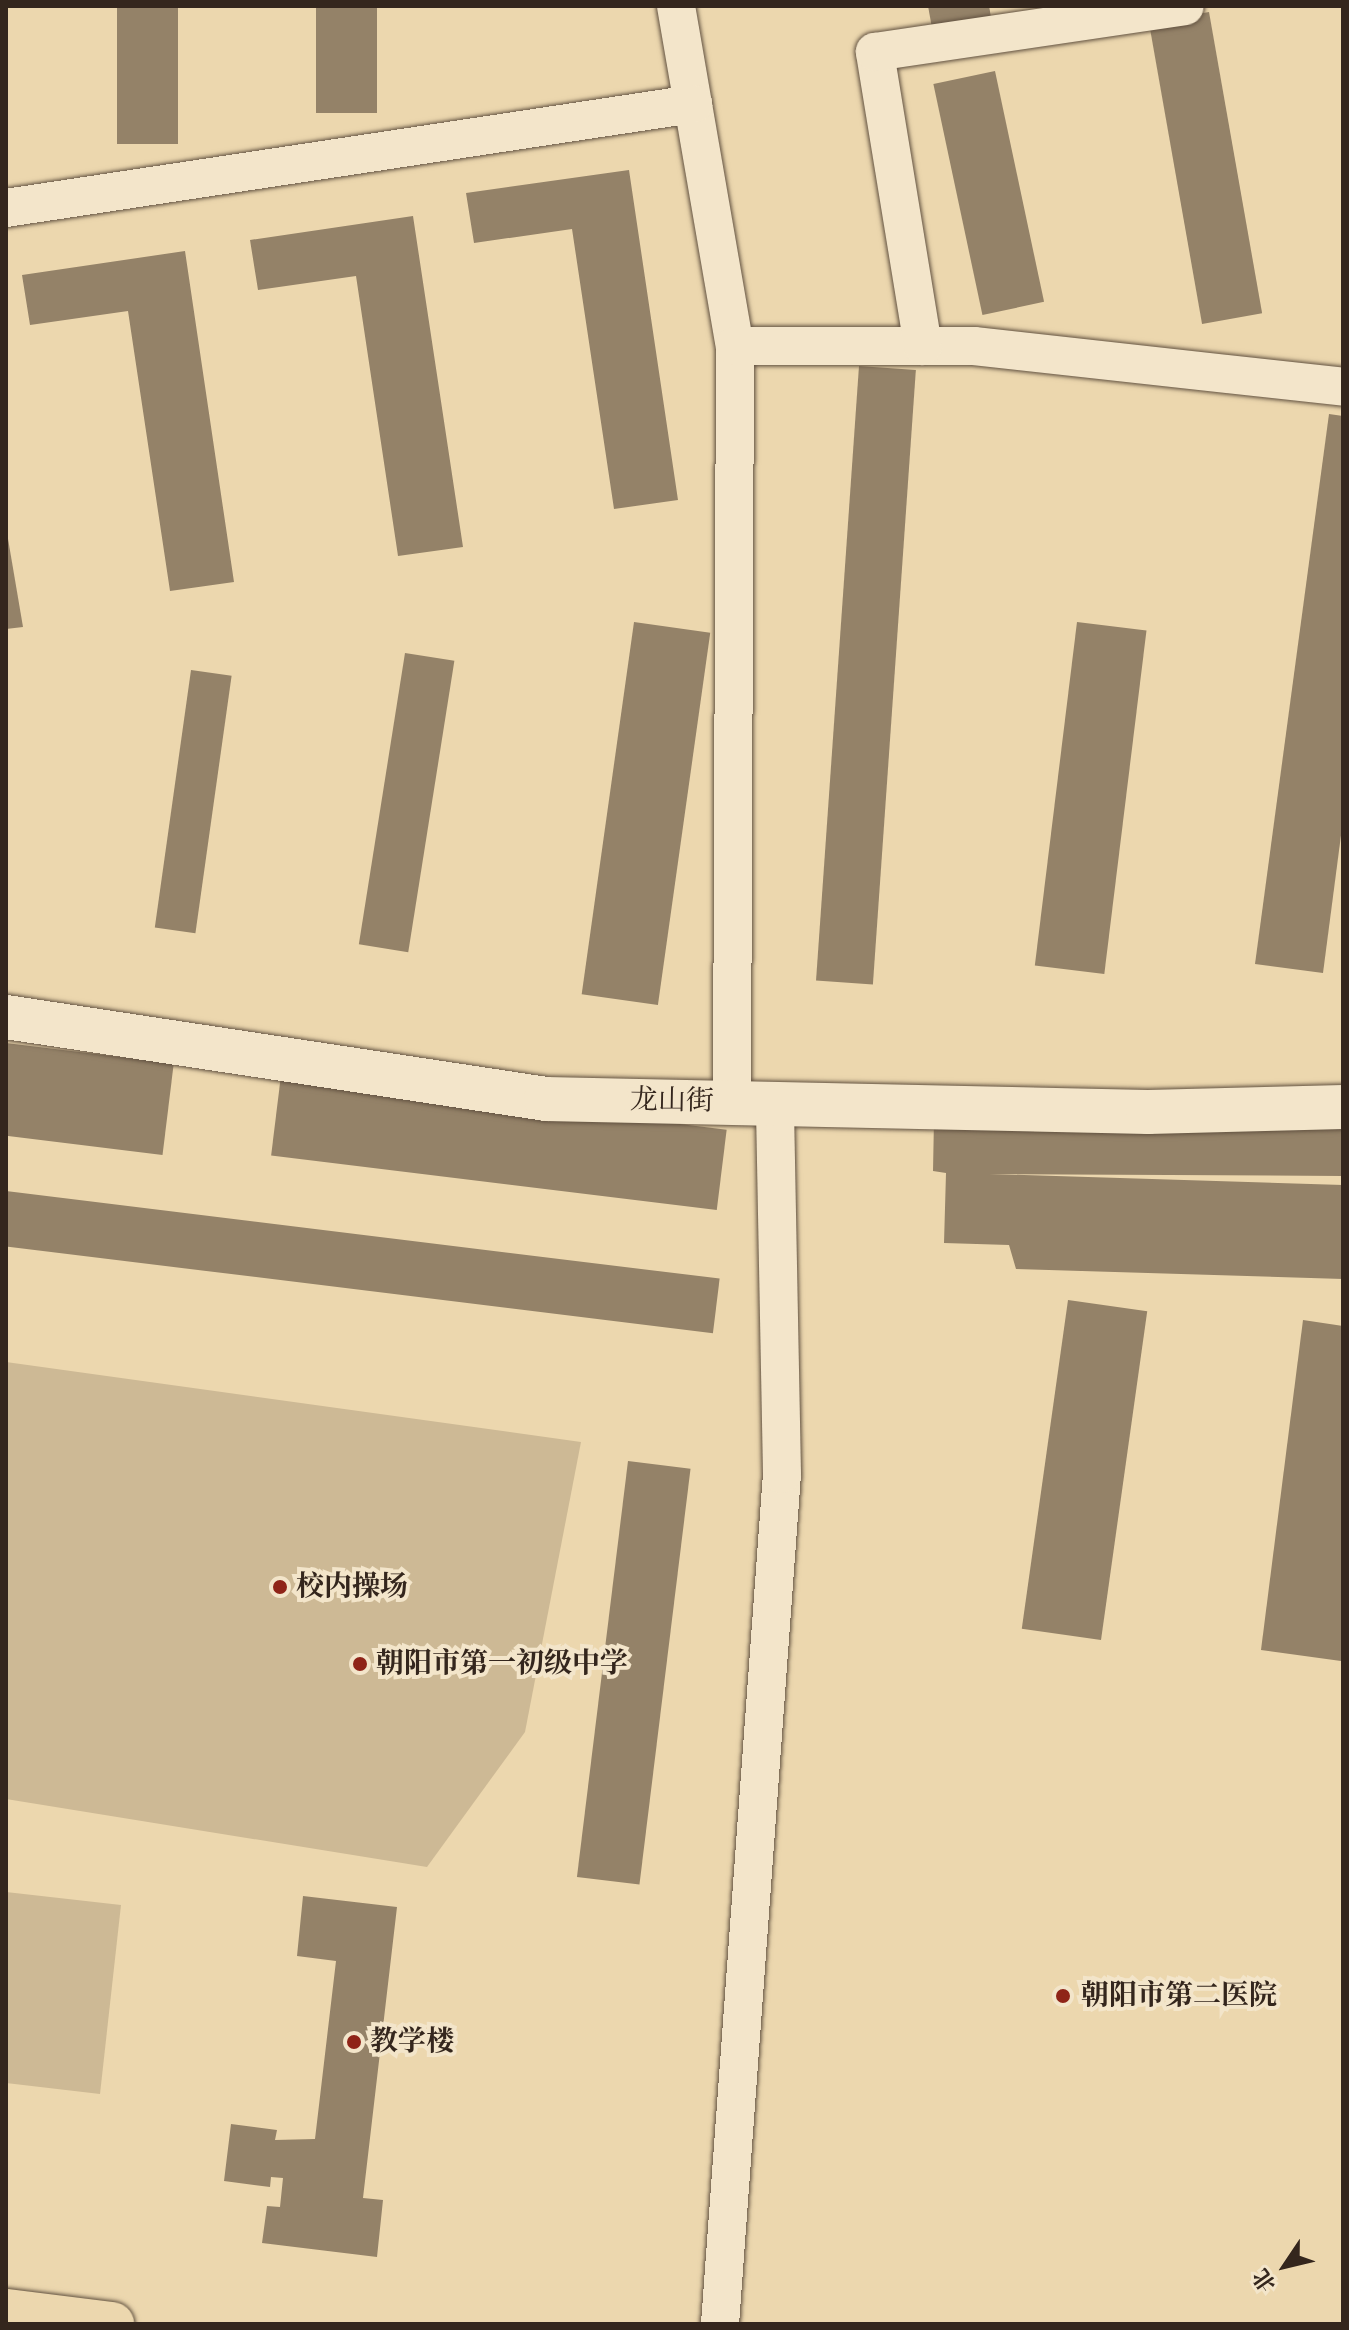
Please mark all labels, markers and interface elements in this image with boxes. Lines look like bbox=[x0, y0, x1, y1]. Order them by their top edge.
street label: 龙山街 bbox=[630, 1083, 714, 1119]
place label: 校内操场 bbox=[296, 1570, 408, 1604]
marker: 校内操场 bbox=[271, 1578, 289, 1596]
place label: 朝阳市第一初级中学 bbox=[376, 1647, 628, 1681]
marker: 朝阳市第一初级中学 bbox=[351, 1655, 369, 1673]
place label: 朝阳市第二医院 bbox=[1081, 1979, 1277, 2013]
marker: 朝阳市第二医院 bbox=[1052, 1985, 1074, 2007]
place label: 教学楼 bbox=[370, 2025, 454, 2059]
marker: 教学楼 bbox=[345, 2033, 363, 2051]
north arrow bbox=[1245, 2226, 1325, 2306]
text: 北 bbox=[1248, 2263, 1282, 2297]

